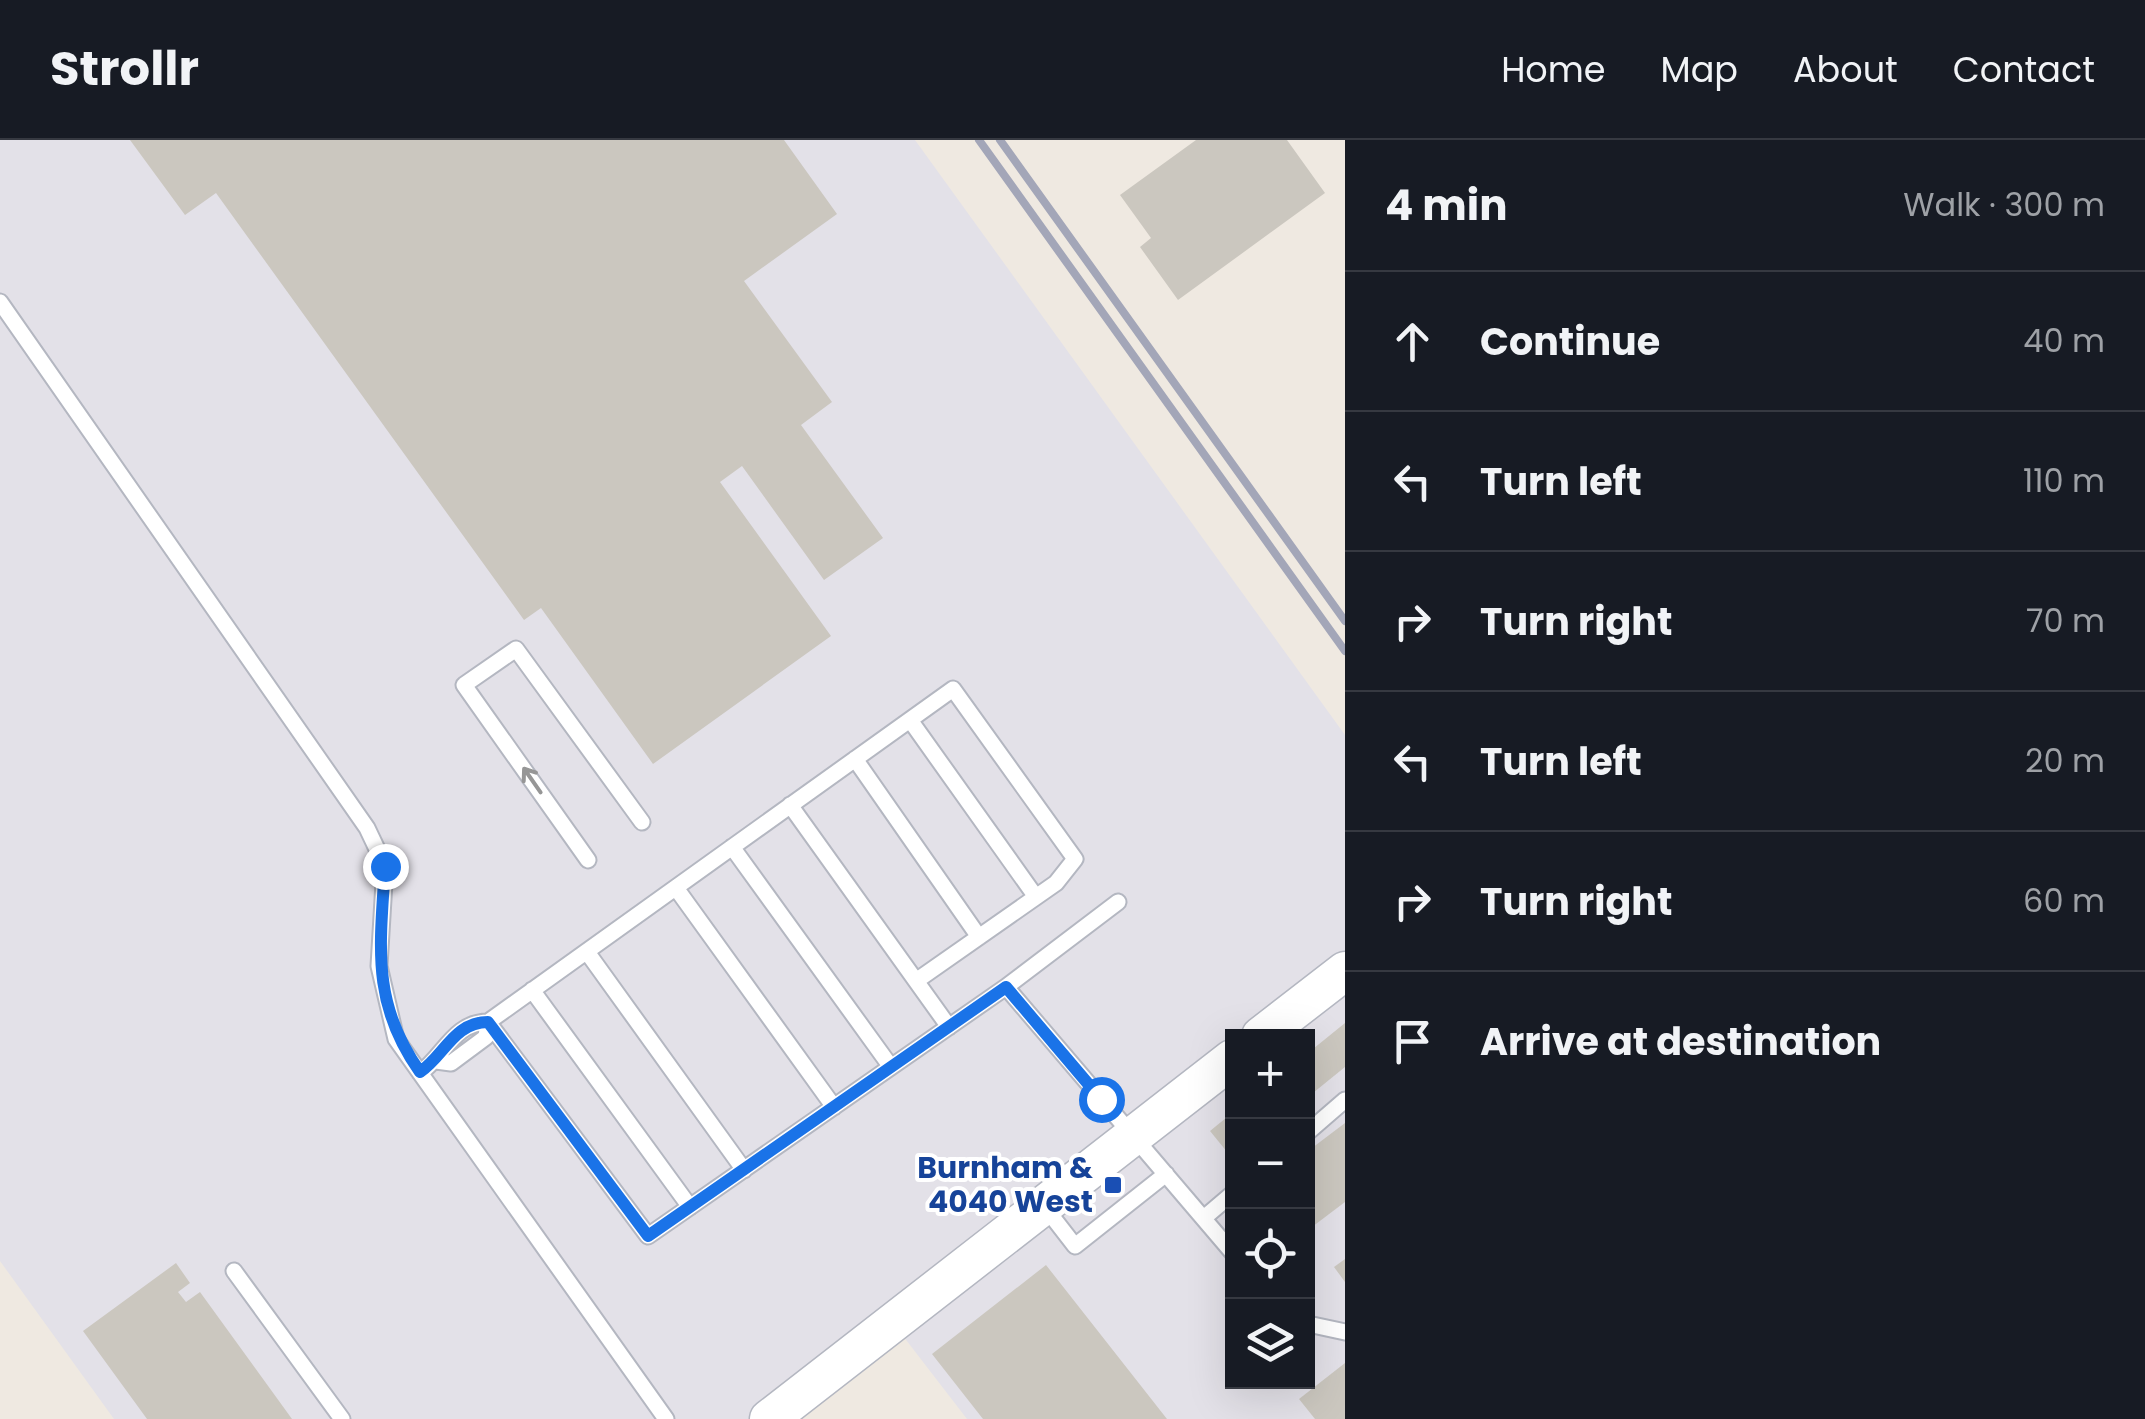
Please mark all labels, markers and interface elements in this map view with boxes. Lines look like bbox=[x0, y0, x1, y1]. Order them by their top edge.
text: Strollr bbox=[50, 35, 199, 102]
text: Home bbox=[1501, 45, 1606, 94]
text: Map bbox=[1661, 45, 1738, 94]
text: About bbox=[1793, 45, 1898, 94]
text: Contact bbox=[1953, 45, 2095, 94]
text: 4 min bbox=[1385, 176, 1508, 235]
text: Walk · 300 m bbox=[1903, 182, 2105, 227]
icon: ahead bbox=[1385, 314, 1440, 369]
text: Continue bbox=[1480, 315, 1660, 368]
text: 40 m bbox=[2023, 318, 2105, 363]
icon: left bbox=[1385, 454, 1440, 509]
text: Turn left bbox=[1480, 455, 1642, 508]
text: 110 m bbox=[2023, 458, 2105, 503]
icon: right bbox=[1385, 594, 1440, 649]
text: Turn right bbox=[1480, 595, 1672, 648]
text: 70 m bbox=[2026, 598, 2105, 643]
icon: left bbox=[1385, 734, 1440, 789]
text: Turn left bbox=[1480, 735, 1642, 788]
text: 20 m bbox=[2025, 738, 2105, 783]
one-way arrow bbox=[522, 767, 543, 795]
route end bbox=[363, 844, 409, 890]
icon: right bbox=[1385, 874, 1440, 929]
text: Turn right bbox=[1480, 875, 1672, 928]
text: 60 m bbox=[2023, 878, 2105, 923]
icon: arrive bbox=[1385, 1014, 1440, 1069]
text: Arrive at destination bbox=[1480, 1015, 1881, 1068]
map controls bbox=[1225, 1029, 1315, 1389]
button: + bbox=[1225, 1029, 1315, 1119]
route start bbox=[1079, 1077, 1125, 1123]
button: − bbox=[1225, 1119, 1315, 1209]
place label: Burnham & 4040 West bbox=[917, 1146, 1093, 1223]
marker: Burnham & 4040 West bbox=[1102, 1174, 1124, 1196]
button: locate bbox=[1225, 1209, 1315, 1299]
button: layers bbox=[1225, 1299, 1315, 1389]

